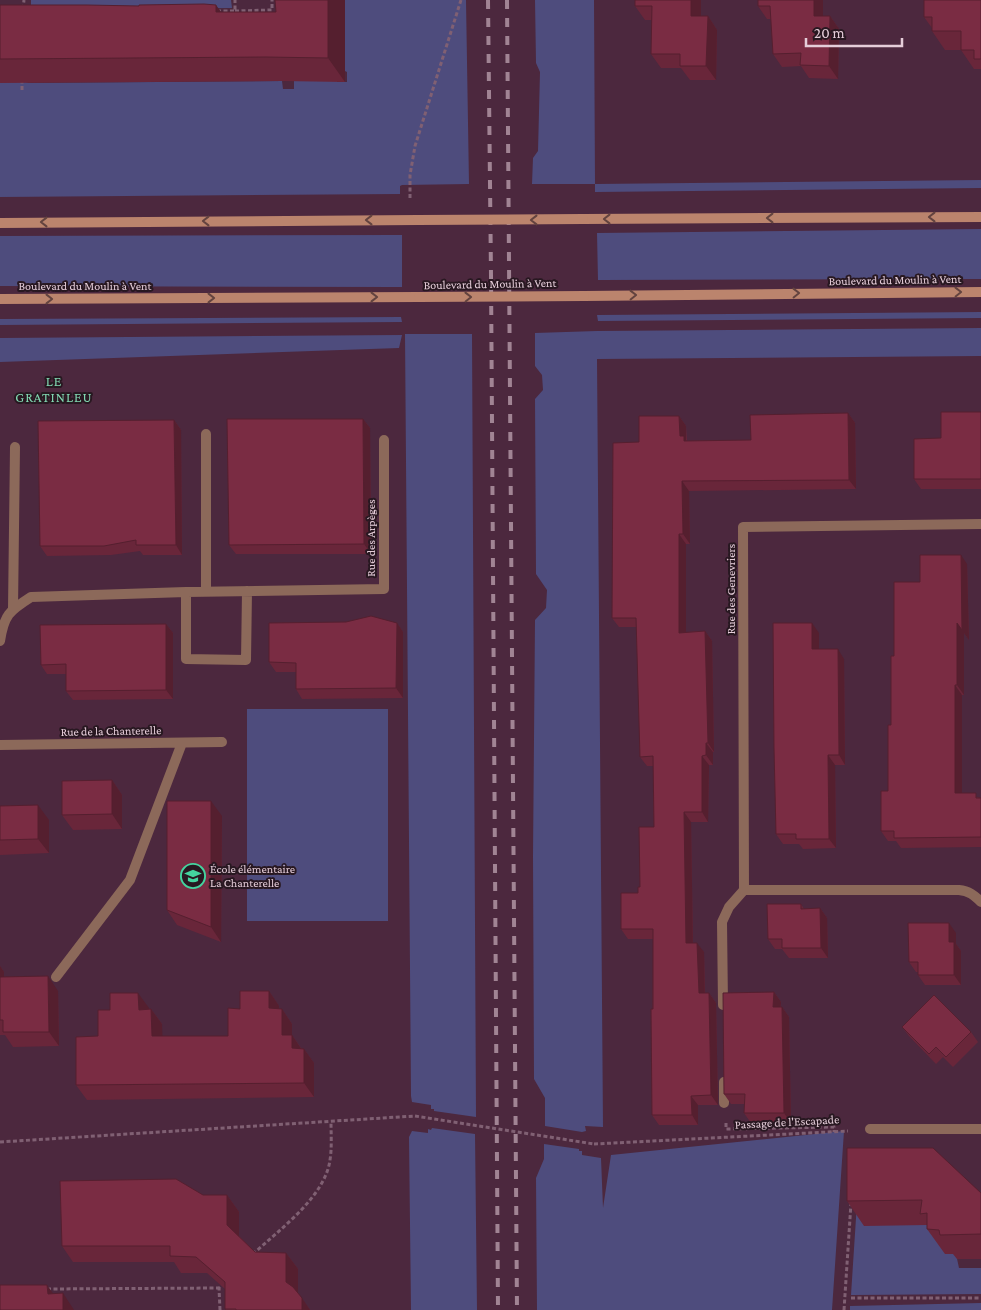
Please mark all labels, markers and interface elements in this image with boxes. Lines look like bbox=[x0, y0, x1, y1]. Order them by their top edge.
scale bar bbox=[806, 15, 902, 47]
text: 20 m bbox=[814, 25, 845, 41]
one-way arrow bbox=[928, 212, 936, 222]
one-way arrow bbox=[766, 213, 774, 223]
one-way arrow bbox=[530, 214, 538, 225]
one-way arrow bbox=[603, 214, 611, 224]
one-way arrow bbox=[365, 215, 372, 225]
one-way arrow bbox=[202, 216, 210, 226]
one-way arrow bbox=[40, 217, 48, 227]
street label: Boulevard du Moulin à Vent bbox=[828, 272, 963, 288]
street label: Boulevard du Moulin à Vent bbox=[423, 276, 558, 292]
street label: Boulevard du Moulin à Vent bbox=[19, 279, 152, 293]
one-way arrow bbox=[954, 287, 962, 297]
one-way arrow bbox=[792, 288, 800, 299]
one-way arrow bbox=[630, 290, 637, 300]
one-way arrow bbox=[370, 292, 378, 302]
one-way arrow bbox=[464, 292, 472, 302]
one-way arrow bbox=[45, 293, 53, 304]
one-way arrow bbox=[208, 293, 215, 303]
district label: LE GRATINLEU bbox=[15, 373, 93, 405]
street label: Rue des Arpèges bbox=[364, 499, 378, 577]
street label: Rue des Genevriers bbox=[724, 543, 738, 634]
street label: Rue de la Chanterelle bbox=[61, 723, 161, 739]
place label: École élémentaire La Chanterelle bbox=[210, 862, 295, 890]
school or university icon: École élémentaire La Chanterelle bbox=[180, 863, 206, 889]
street label: Passage de l'Escapade bbox=[734, 1112, 840, 1132]

